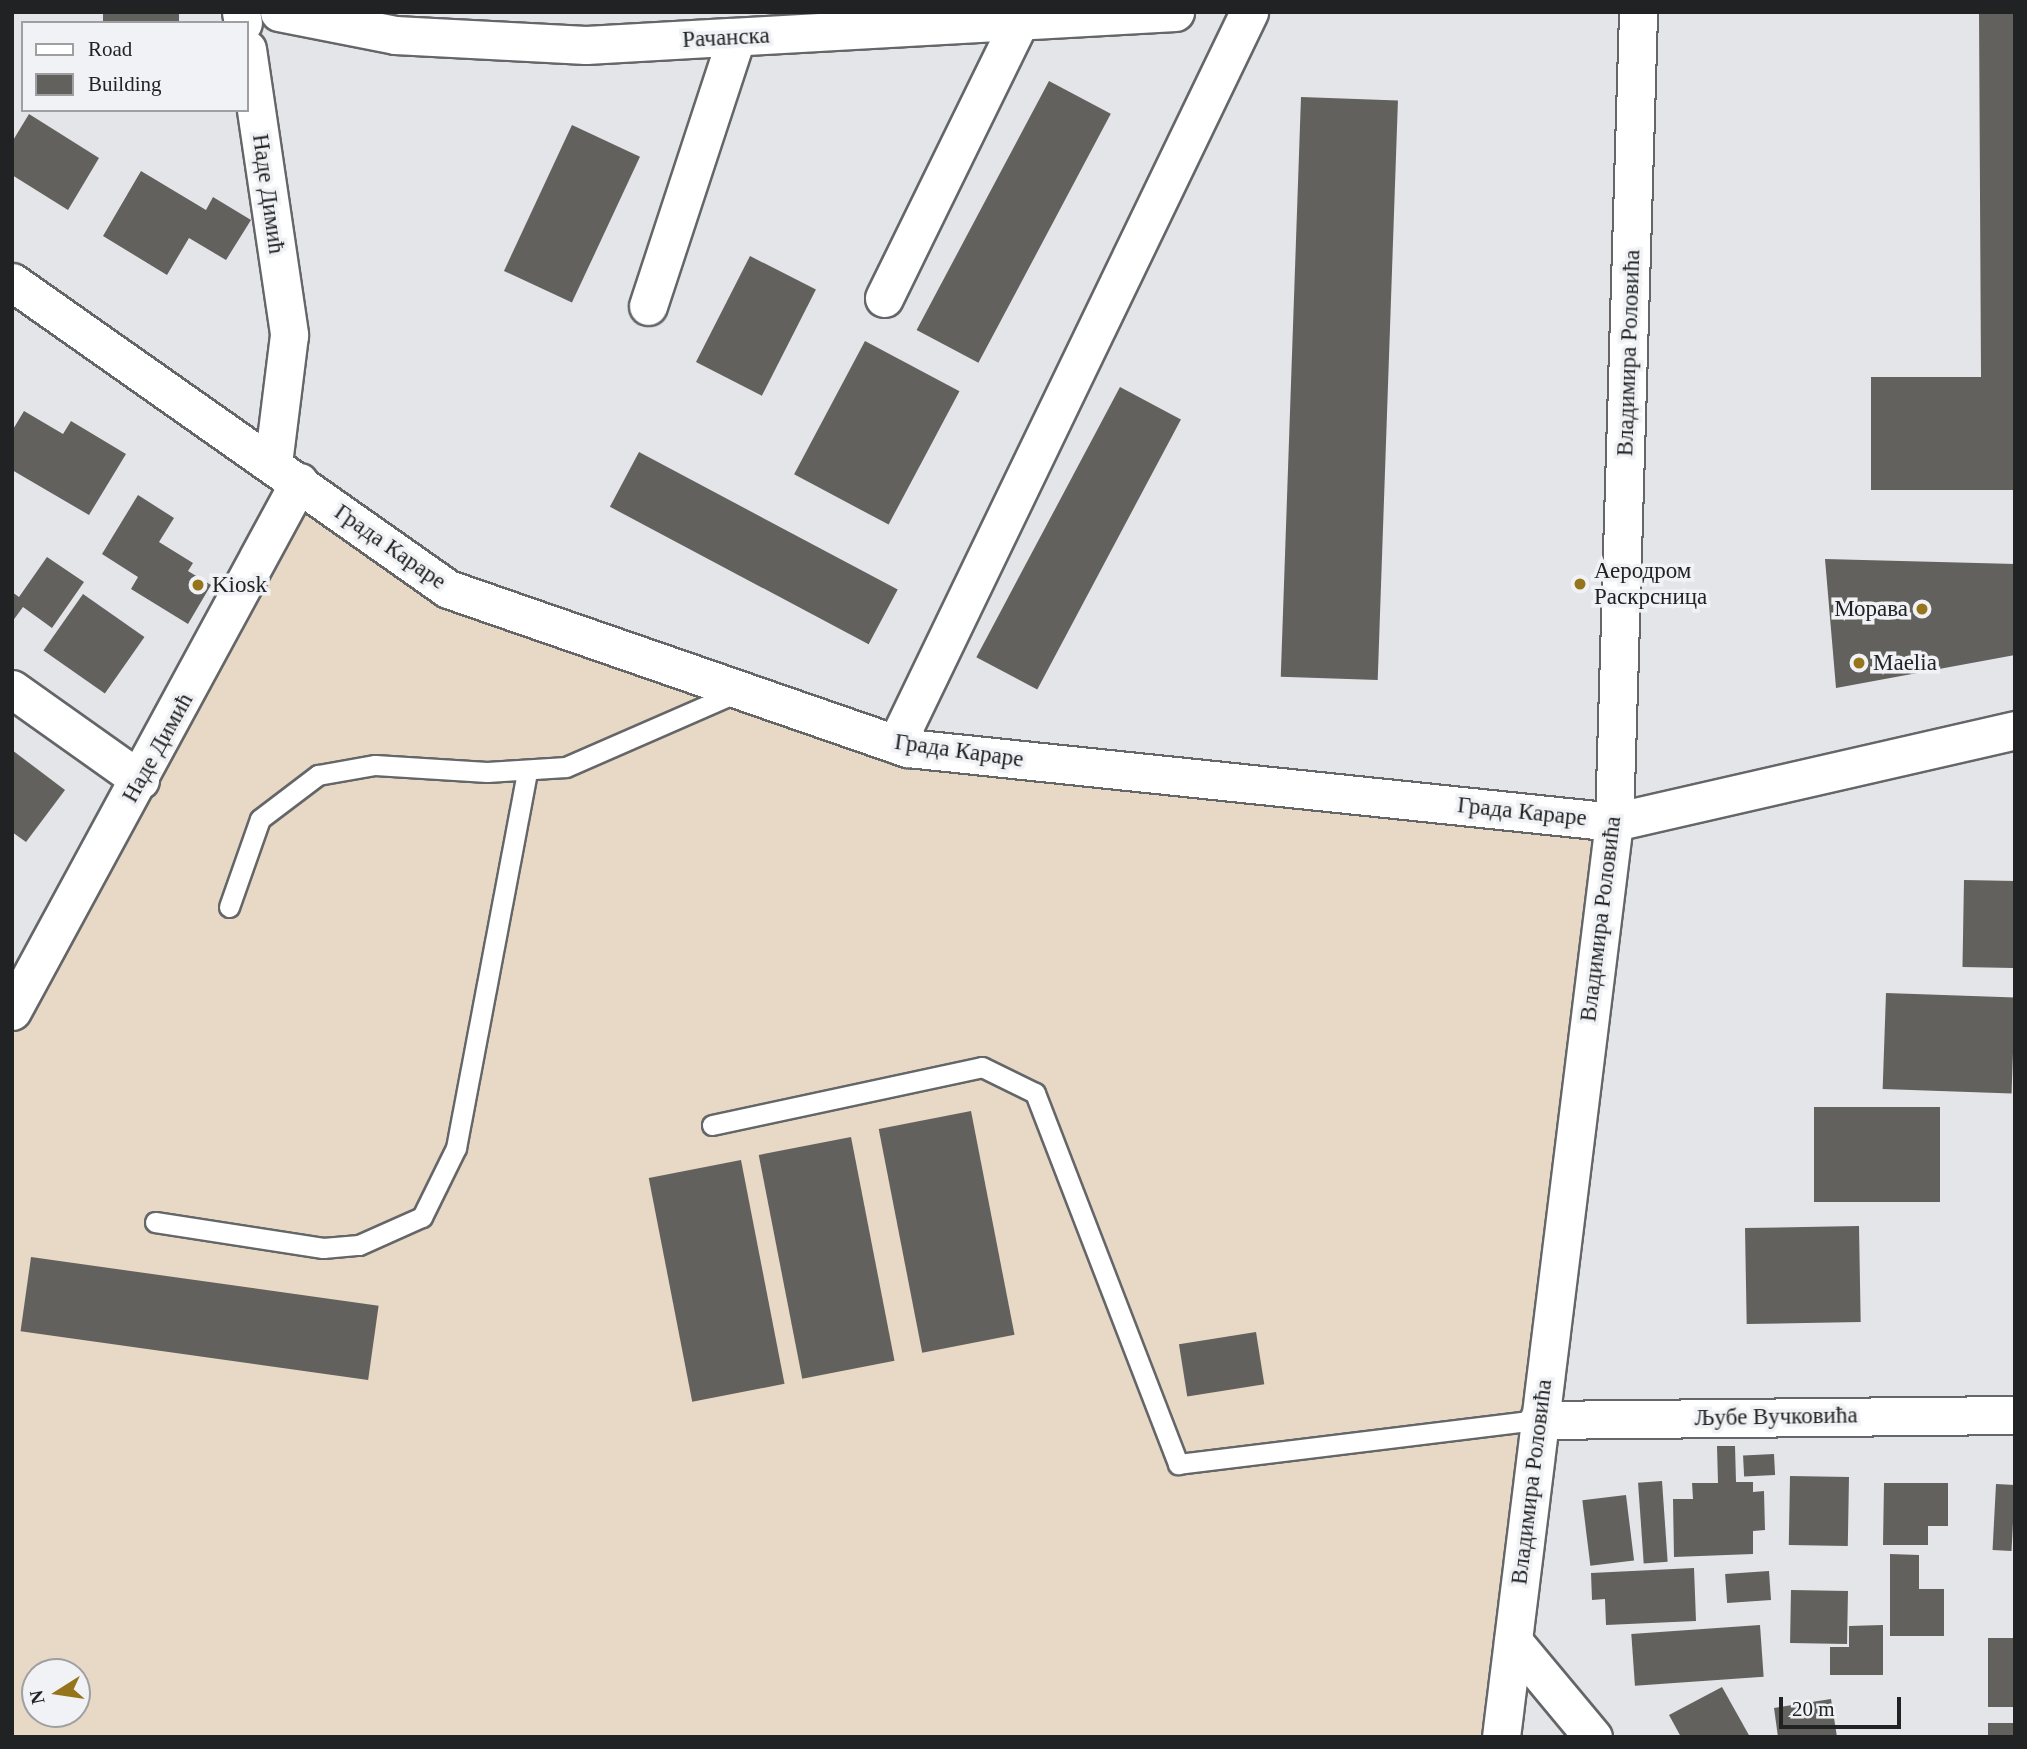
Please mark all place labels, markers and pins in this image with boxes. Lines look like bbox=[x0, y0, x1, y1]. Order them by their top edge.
place label: Аеродром Раскрсница bbox=[1594, 557, 1707, 611]
place label: Kiosk bbox=[212, 571, 267, 599]
marker: Аеродром Раскрсница bbox=[1572, 576, 1588, 592]
marker: Kiosk bbox=[190, 577, 206, 593]
place label: Морава bbox=[1834, 595, 1908, 623]
marker: Морава bbox=[1914, 601, 1930, 617]
place label: Maelia bbox=[1873, 649, 1937, 677]
marker: Maelia bbox=[1851, 655, 1867, 671]

